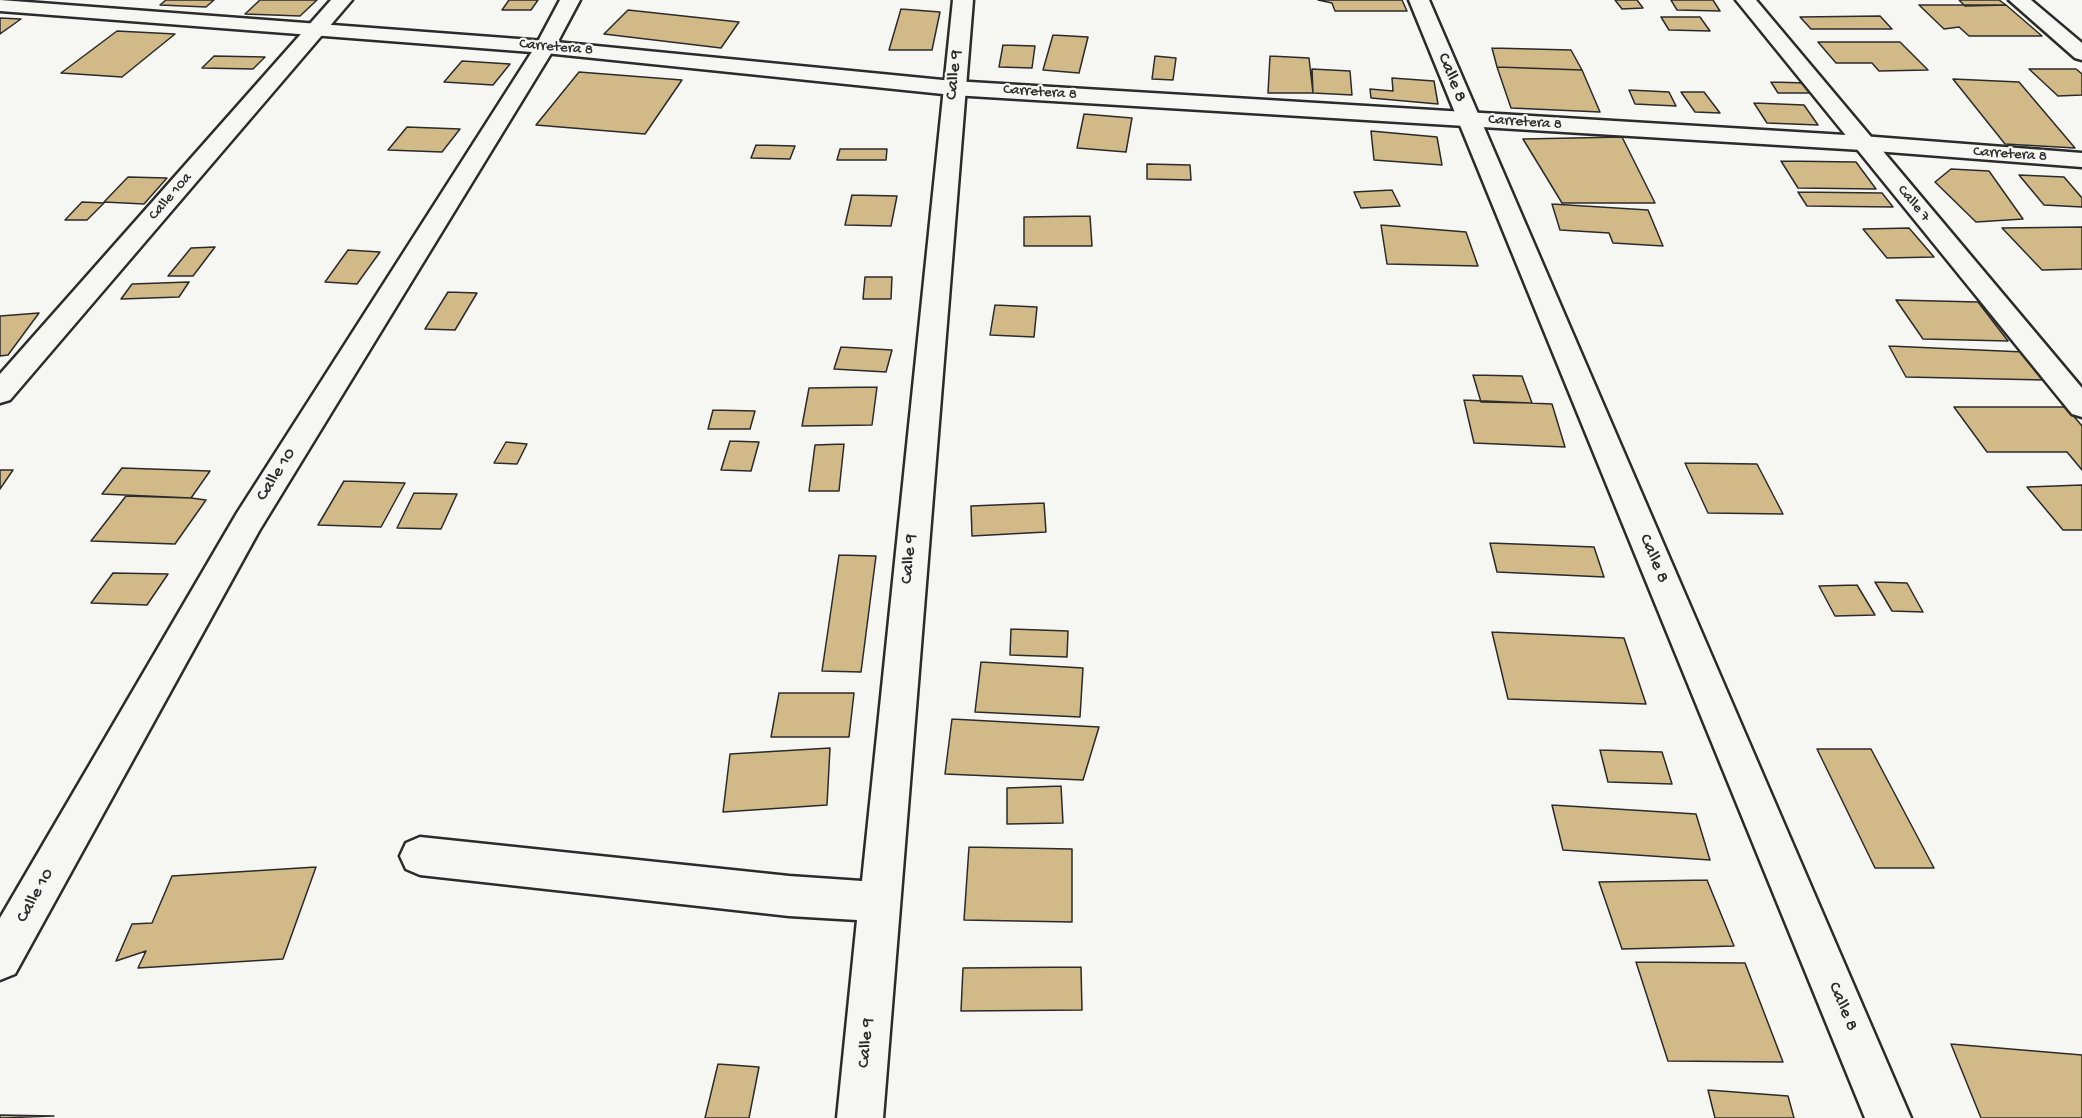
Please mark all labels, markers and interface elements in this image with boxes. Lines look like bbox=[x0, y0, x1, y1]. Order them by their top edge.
street label: Carretera 8 bbox=[518, 36, 594, 60]
street label: Calle 9 bbox=[942, 49, 968, 101]
street label: Calle 8 bbox=[1431, 50, 1471, 106]
street label: Carretera 8 bbox=[1002, 81, 1078, 105]
street label: Carretera 8 bbox=[1487, 111, 1563, 135]
street label: Carretera 8 bbox=[1972, 143, 2048, 167]
street label: Calle 10a bbox=[145, 169, 197, 225]
street label: Calle 7 bbox=[1893, 182, 1933, 226]
street label: Calle 10 bbox=[252, 444, 302, 506]
street label: Calle 8 bbox=[1633, 531, 1673, 587]
street label: Calle 9 bbox=[897, 533, 923, 585]
street label: Calle 10 bbox=[12, 865, 60, 927]
street label: Calle 8 bbox=[1822, 979, 1862, 1035]
street label: Calle 9 bbox=[854, 1017, 880, 1069]

